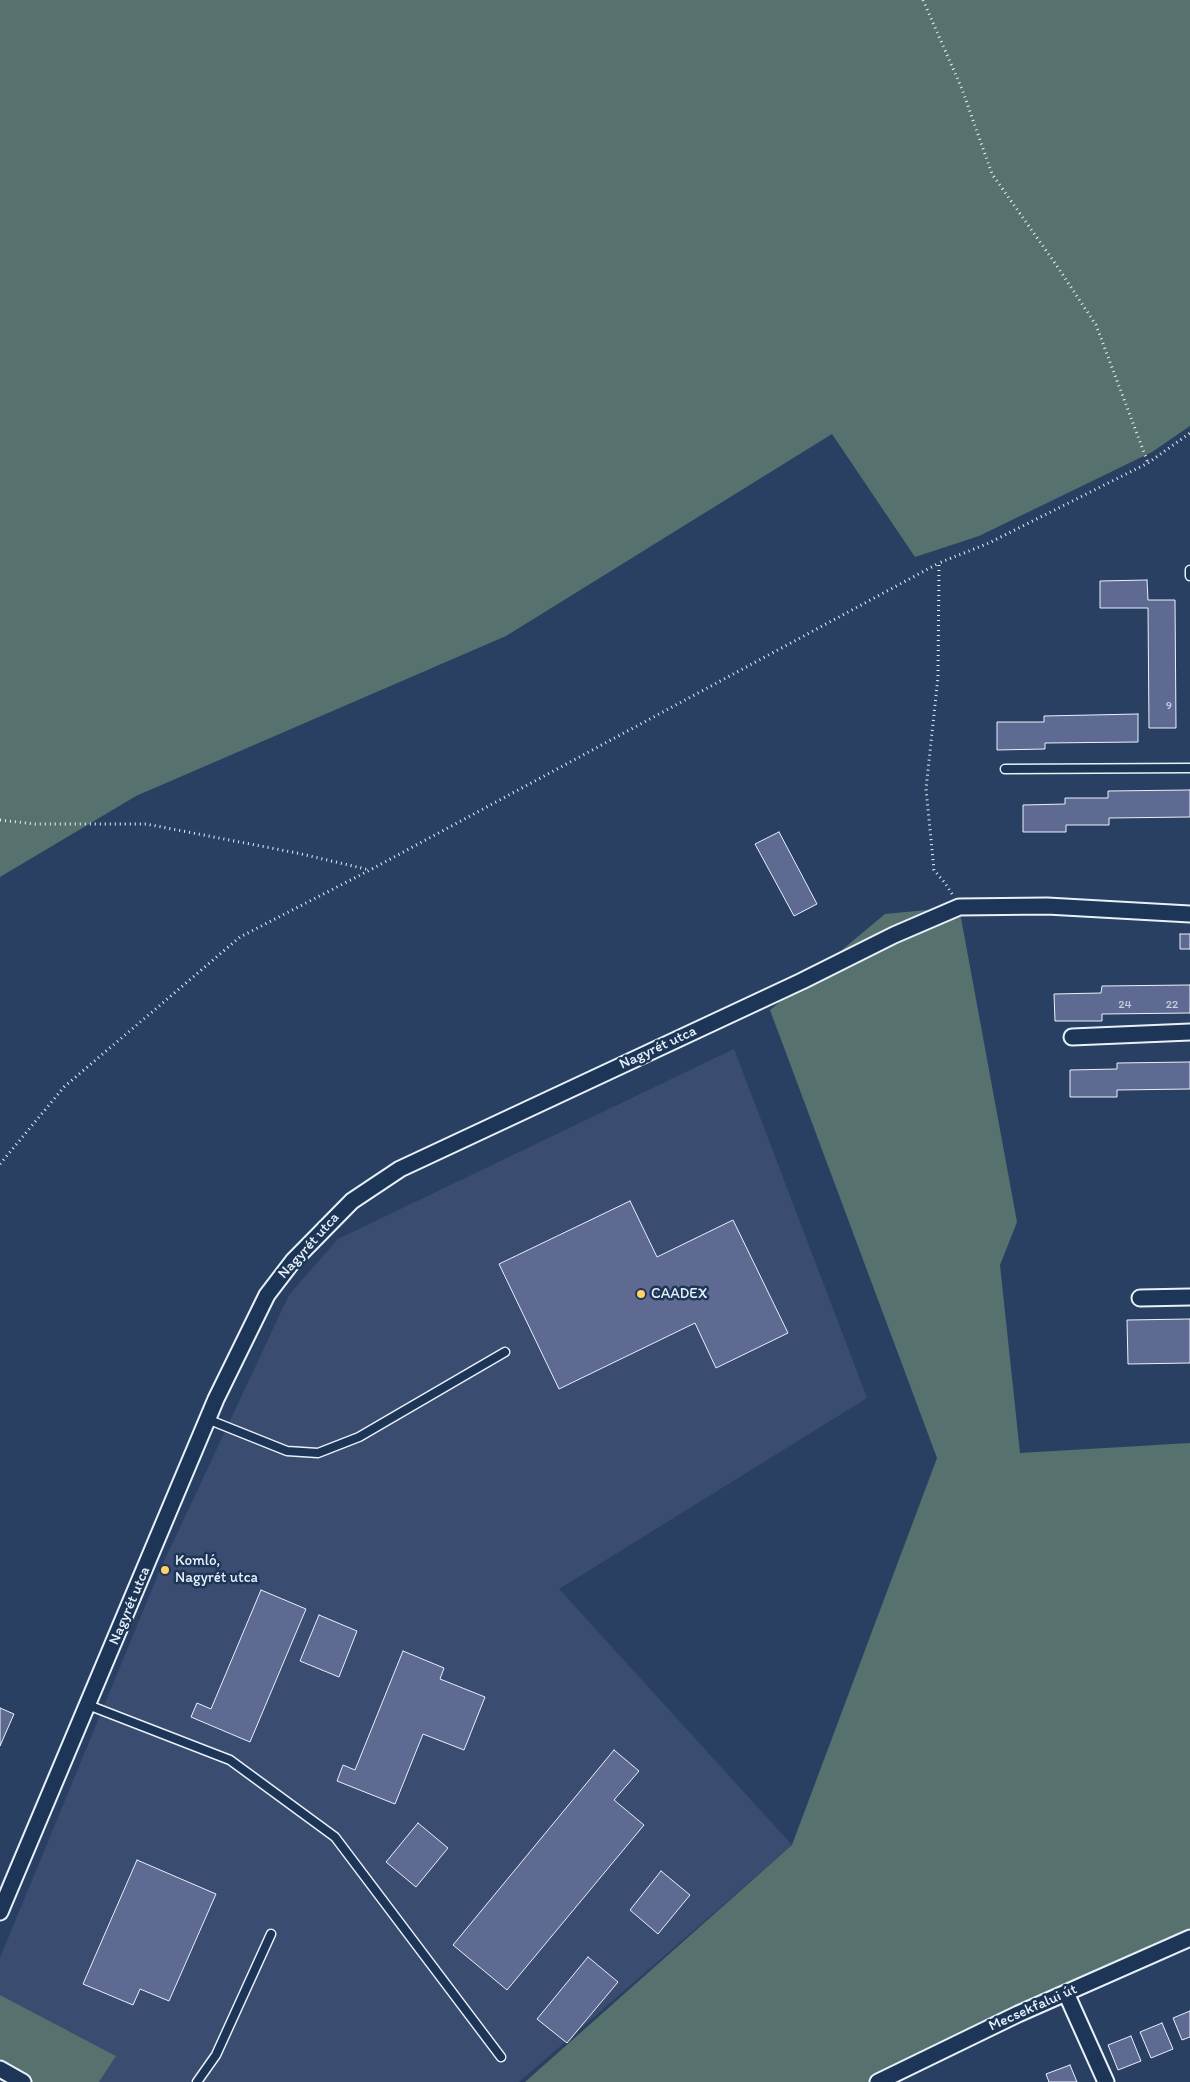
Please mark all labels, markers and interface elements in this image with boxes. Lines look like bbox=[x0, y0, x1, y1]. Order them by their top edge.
house number: 9 bbox=[1166, 699, 1172, 713]
house number: 24 bbox=[1118, 998, 1132, 1012]
house number: 22 bbox=[1166, 998, 1178, 1012]
street label: Nagyrét utca bbox=[617, 1022, 699, 1074]
street label: Nagyrét utca bbox=[275, 1209, 343, 1283]
place label: CAADEX bbox=[651, 1285, 707, 1303]
marker: CAADEX bbox=[635, 1288, 647, 1300]
place label: Komló, Nagyrét utca bbox=[175, 1552, 258, 1587]
street label: Nagyrét utca bbox=[106, 1564, 154, 1648]
marker: Komló, Nagyrét utca bbox=[159, 1564, 171, 1576]
street label: Mecsekfalui út bbox=[986, 1981, 1080, 2035]

